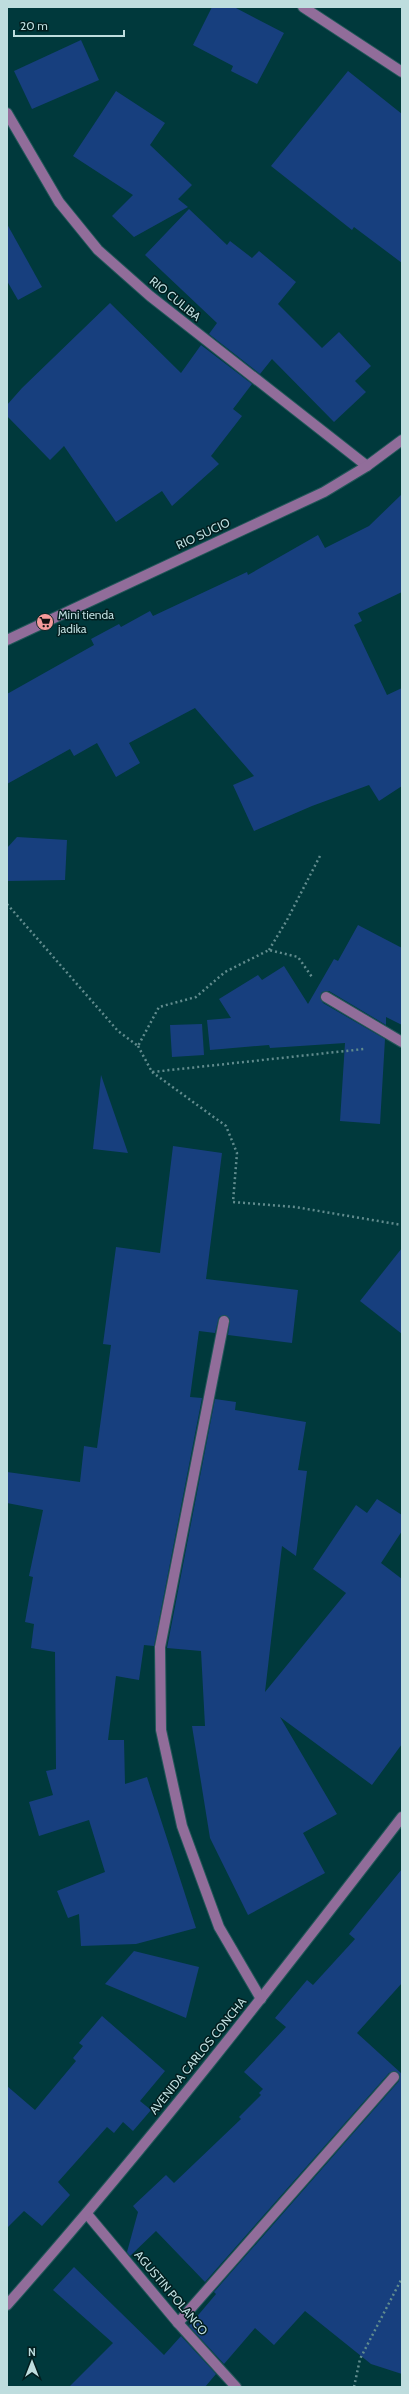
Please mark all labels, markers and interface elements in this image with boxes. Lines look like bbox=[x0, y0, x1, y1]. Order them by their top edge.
scale bar bbox=[14, 12, 124, 38]
text: 20 m bbox=[20, 18, 48, 33]
street label: RIO CULIBA bbox=[147, 273, 205, 324]
street label: RIO SUCIO bbox=[174, 515, 232, 553]
place label: Mini tienda jadika bbox=[57, 607, 114, 636]
supermarket icon: Mini tienda jadika bbox=[35, 612, 55, 632]
street label: AVENIDA CARLOS CONCHA bbox=[146, 1994, 250, 2117]
street label: AGUSTIN POLANCO bbox=[132, 2247, 211, 2338]
north arrow bbox=[12, 2342, 52, 2382]
text: N bbox=[28, 2345, 36, 2359]

